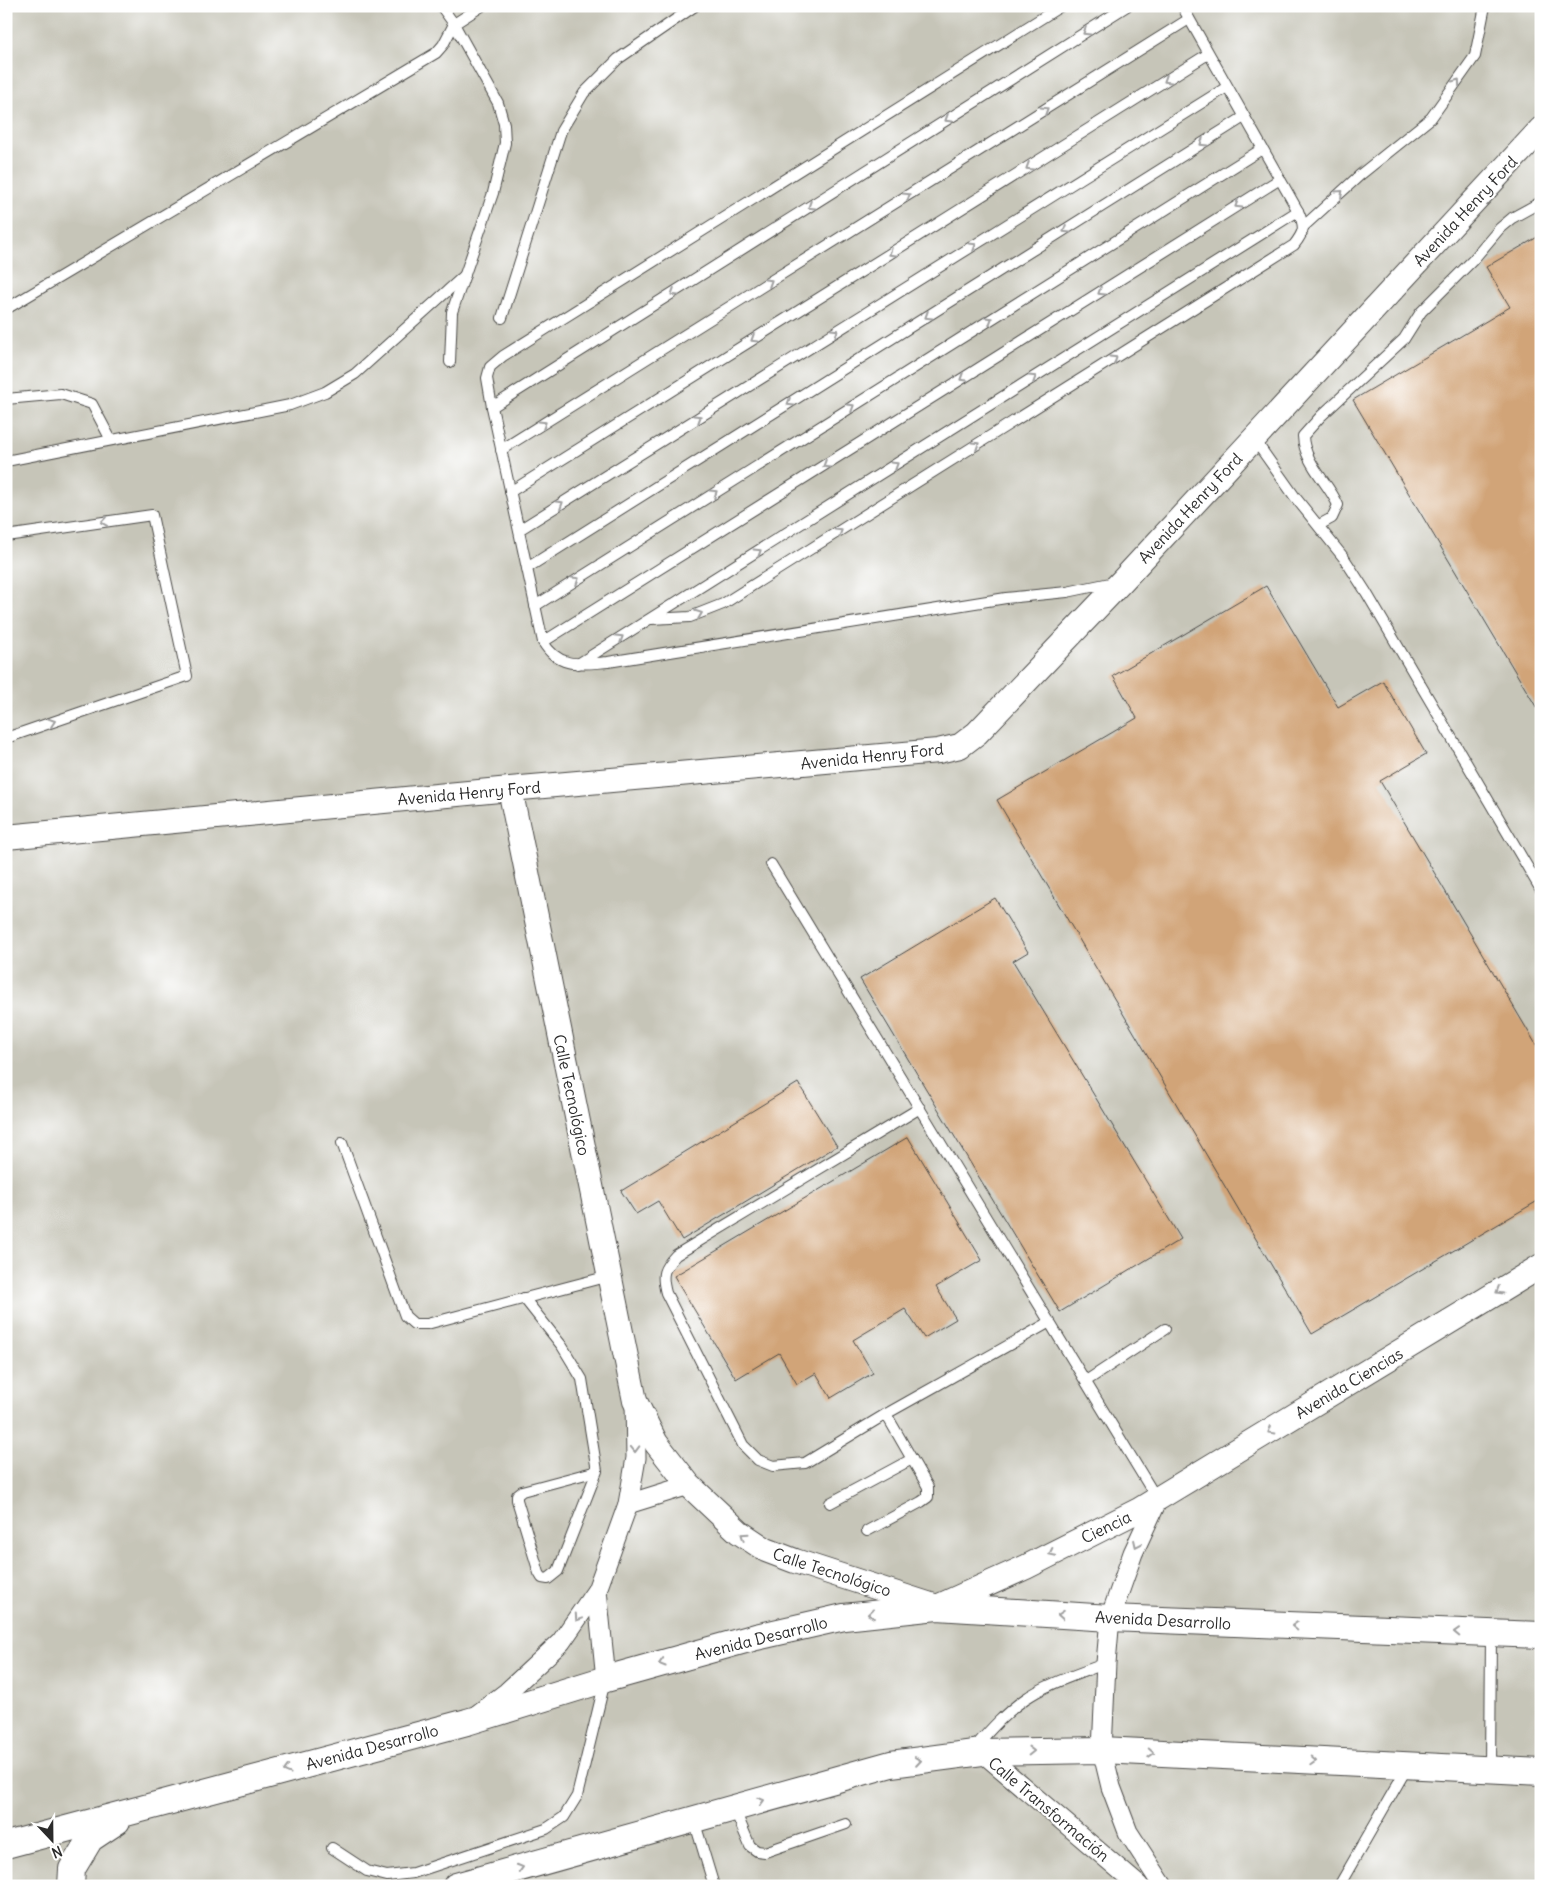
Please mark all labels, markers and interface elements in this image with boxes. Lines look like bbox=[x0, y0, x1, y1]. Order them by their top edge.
one-way arrow bbox=[1082, 26, 1091, 36]
one-way arrow bbox=[1163, 74, 1172, 84]
one-way arrow bbox=[1451, 78, 1460, 87]
one-way arrow bbox=[1039, 106, 1048, 116]
one-way arrow bbox=[945, 113, 954, 122]
one-way arrow bbox=[1200, 137, 1209, 147]
street label: Avenida Henry Ford bbox=[1409, 152, 1521, 270]
one-way arrow bbox=[1026, 160, 1035, 170]
one-way arrow bbox=[1335, 190, 1344, 199]
one-way arrow bbox=[901, 193, 910, 202]
one-way arrow bbox=[807, 199, 816, 209]
one-way arrow bbox=[1235, 199, 1244, 208]
one-way arrow bbox=[1062, 223, 1071, 233]
one-way arrow bbox=[968, 242, 977, 252]
one-way arrow bbox=[888, 247, 897, 256]
one-way arrow bbox=[764, 279, 773, 289]
one-way arrow bbox=[1097, 285, 1106, 295]
one-way arrow bbox=[670, 286, 679, 296]
one-way arrow bbox=[924, 310, 933, 320]
one-way arrow bbox=[983, 317, 992, 327]
one-way arrow bbox=[830, 329, 839, 338]
one-way arrow bbox=[750, 333, 759, 342]
one-way arrow bbox=[1109, 356, 1118, 366]
one-way arrow bbox=[960, 372, 969, 381]
one-way arrow bbox=[1027, 375, 1036, 385]
one-way arrow bbox=[787, 396, 796, 406]
one-way arrow bbox=[846, 403, 855, 413]
one-way arrow bbox=[692, 415, 701, 425]
one-way arrow bbox=[537, 421, 546, 431]
one-way arrow bbox=[971, 442, 980, 452]
street label: Avenida Henry Ford bbox=[1134, 449, 1246, 567]
one-way arrow bbox=[822, 458, 831, 468]
one-way arrow bbox=[889, 462, 899, 471]
one-way arrow bbox=[708, 490, 717, 500]
one-way arrow bbox=[554, 501, 563, 511]
one-way arrow bbox=[99, 516, 107, 527]
one-way arrow bbox=[833, 528, 842, 538]
one-way arrow bbox=[752, 548, 761, 558]
one-way arrow bbox=[571, 576, 580, 586]
one-way arrow bbox=[694, 609, 703, 620]
one-way arrow bbox=[614, 635, 623, 645]
one-way arrow bbox=[48, 718, 56, 728]
street label: Avenida Henry Ford bbox=[800, 739, 944, 773]
street label: Avenida Henry Ford bbox=[397, 777, 541, 809]
street label: Calle Tecnológico bbox=[549, 1033, 595, 1157]
one-way arrow bbox=[1496, 1285, 1505, 1295]
street label: Avenida Ciencias bbox=[1292, 1343, 1406, 1423]
one-way arrow bbox=[1267, 1424, 1276, 1434]
one-way arrow bbox=[630, 1446, 641, 1454]
street label: Ciencia bbox=[1078, 1506, 1134, 1548]
one-way arrow bbox=[741, 1533, 750, 1542]
one-way arrow bbox=[1133, 1538, 1143, 1547]
street label: Calle Tecnológico bbox=[770, 1543, 894, 1601]
one-way arrow bbox=[1048, 1547, 1057, 1558]
street label: Avenida Desarrollo bbox=[1094, 1606, 1232, 1634]
one-way arrow bbox=[867, 1608, 875, 1619]
one-way arrow bbox=[1057, 1610, 1065, 1621]
one-way arrow bbox=[575, 1612, 584, 1621]
street label: Avenida Desarrollo bbox=[692, 1612, 830, 1664]
one-way arrow bbox=[1290, 1620, 1298, 1631]
one-way arrow bbox=[1453, 1627, 1460, 1637]
one-way arrow bbox=[658, 1657, 667, 1668]
street label: Avenida Desarrollo bbox=[304, 1720, 440, 1774]
one-way arrow bbox=[1027, 1746, 1035, 1757]
one-way arrow bbox=[1147, 1747, 1155, 1758]
street label: Calle Transformación bbox=[984, 1752, 1114, 1866]
one-way arrow bbox=[1310, 1755, 1318, 1766]
one-way arrow bbox=[914, 1756, 922, 1767]
one-way arrow bbox=[283, 1764, 292, 1775]
one-way arrow bbox=[756, 1796, 764, 1806]
north arrow bbox=[28, 1814, 78, 1864]
text: N bbox=[49, 1842, 65, 1862]
one-way arrow bbox=[515, 1863, 524, 1874]

